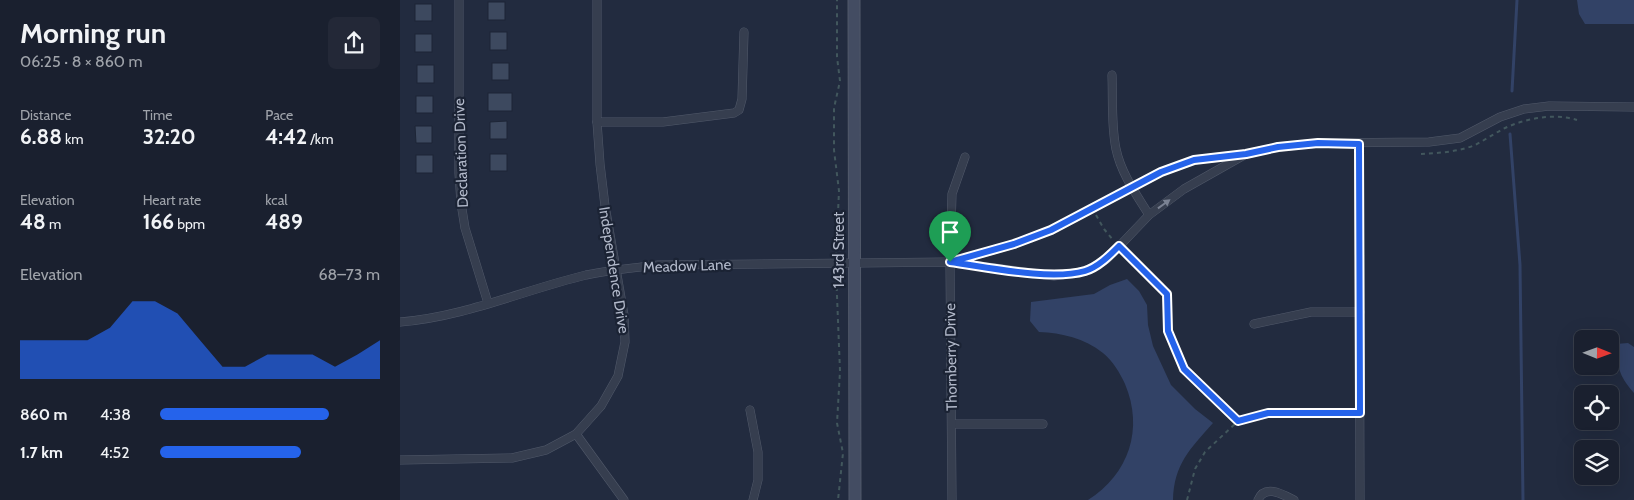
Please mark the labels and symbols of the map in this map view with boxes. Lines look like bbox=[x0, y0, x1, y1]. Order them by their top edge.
street label: Declaration Drive bbox=[450, 98, 472, 208]
one-way arrow bbox=[1157, 198, 1170, 209]
street label: Independence Drive bbox=[595, 205, 633, 335]
pin bbox=[929, 211, 971, 262]
street label: 143rd Street bbox=[830, 212, 848, 288]
street label: Meadow Lane bbox=[643, 255, 732, 277]
street label: Thornberry Drive bbox=[941, 303, 961, 411]
north arrow bbox=[1574, 330, 1619, 375]

